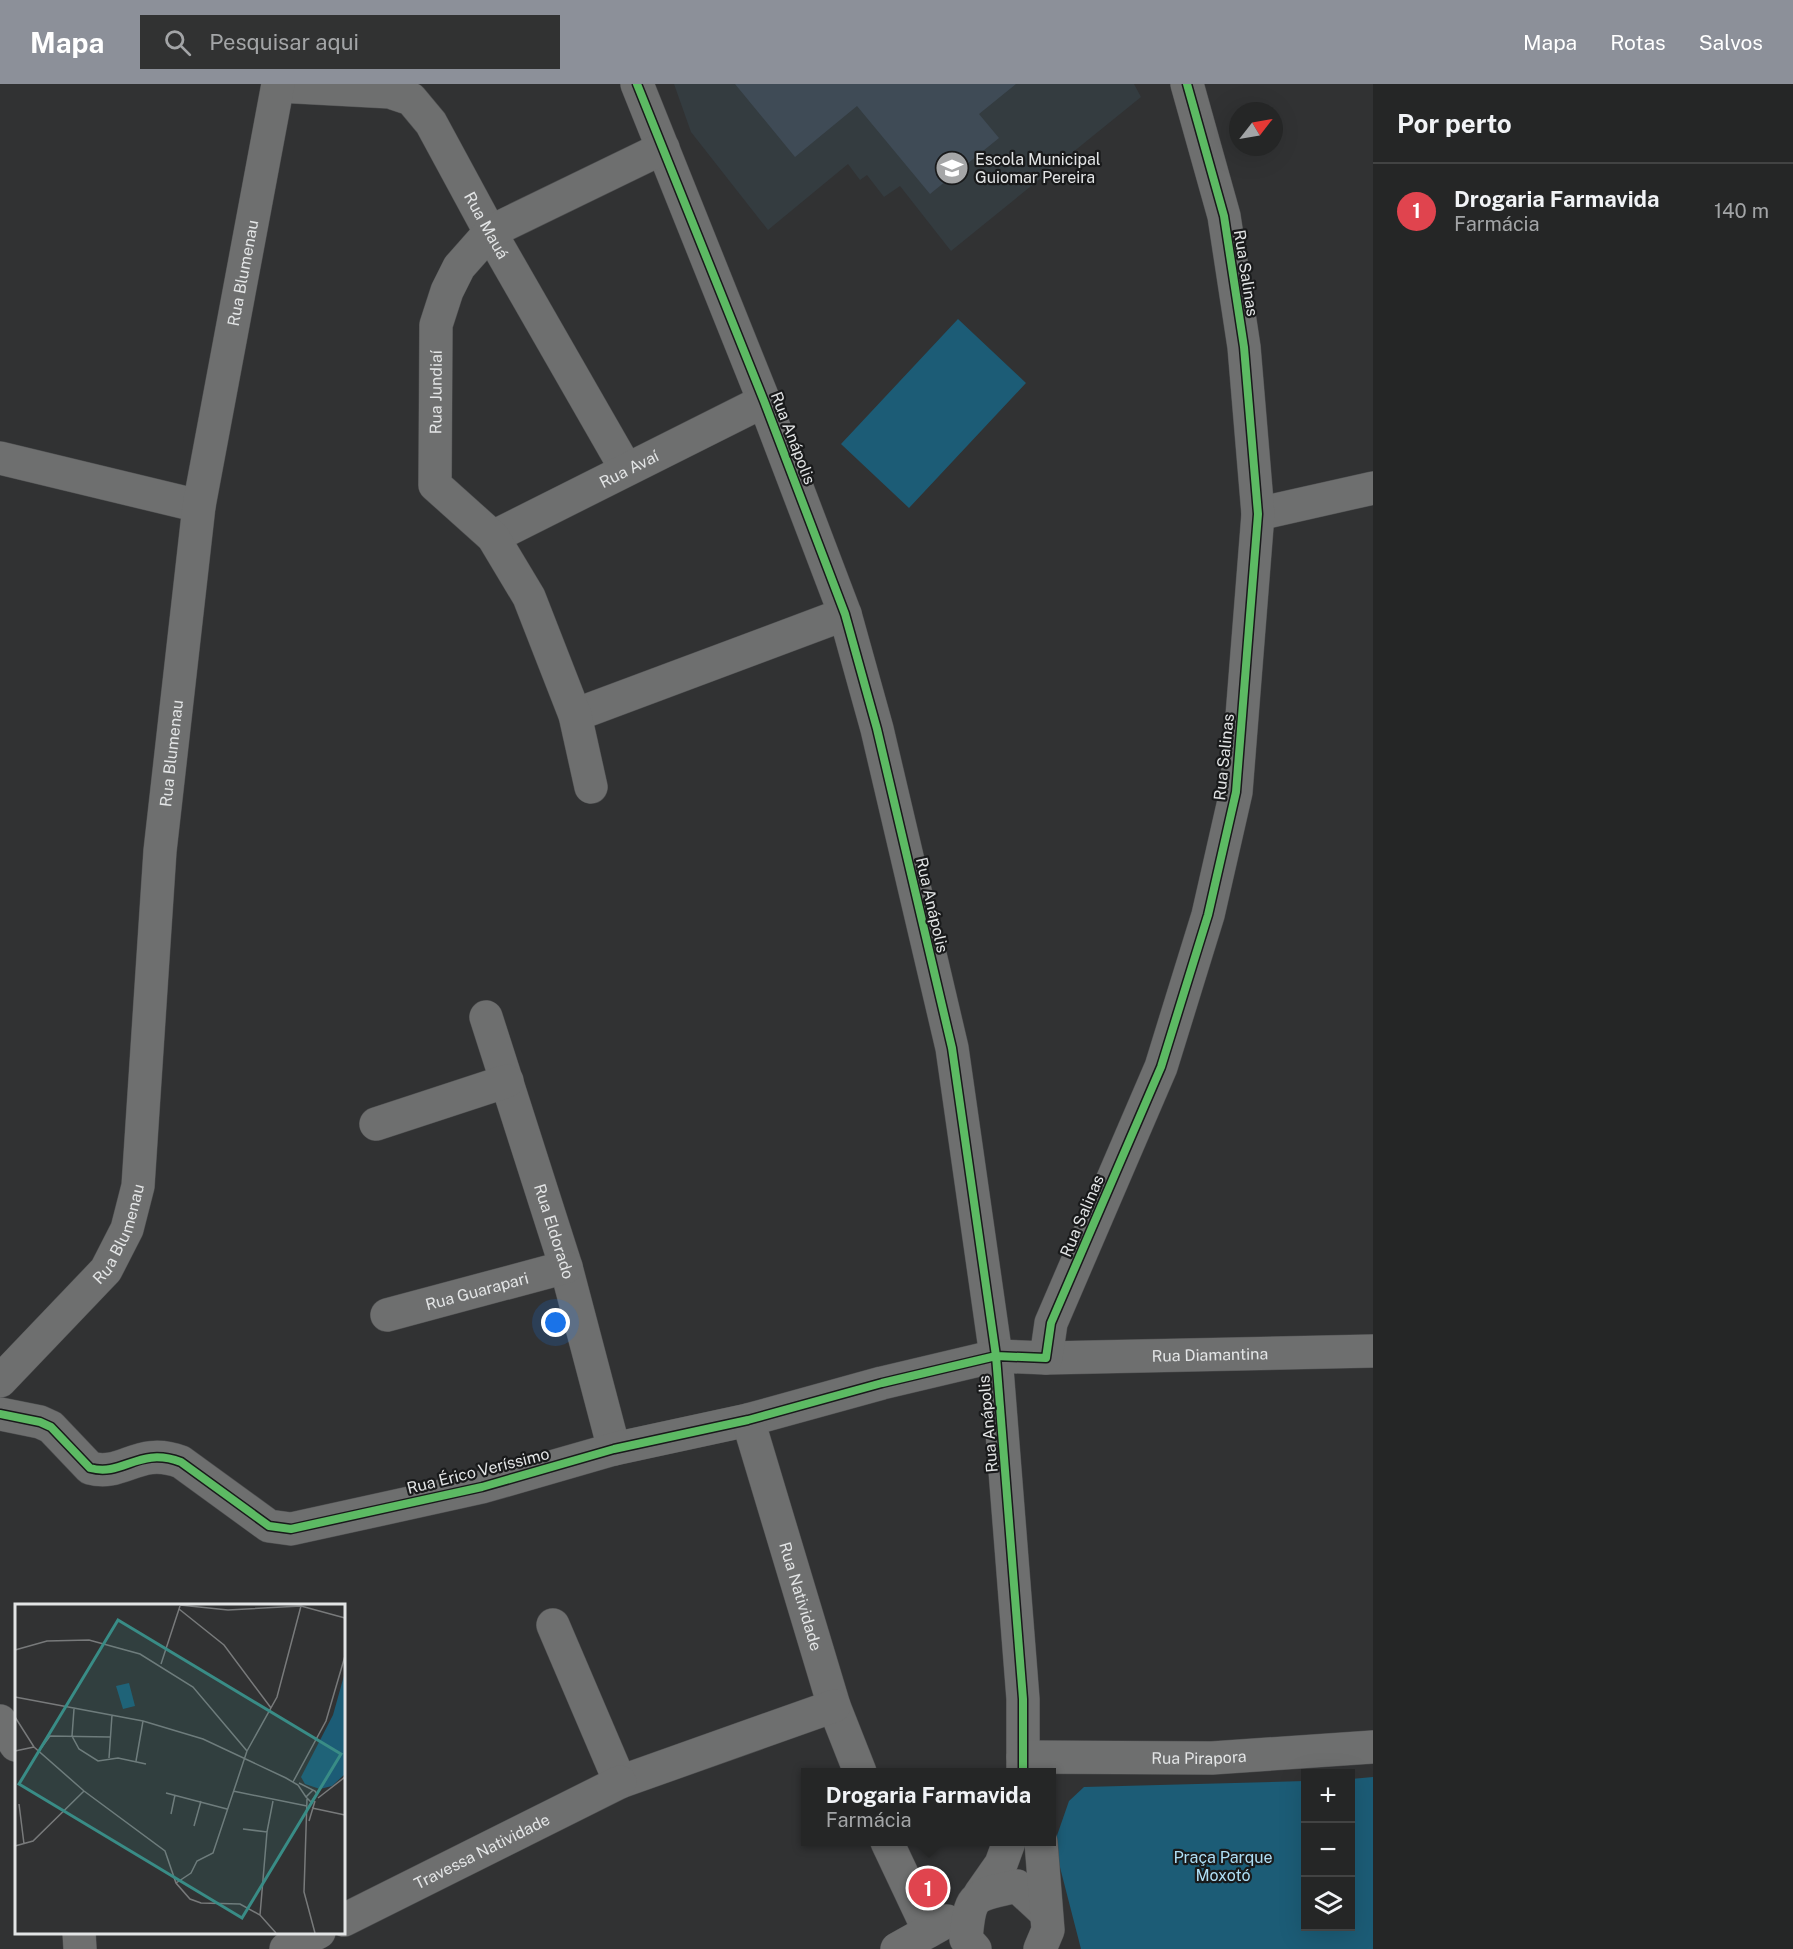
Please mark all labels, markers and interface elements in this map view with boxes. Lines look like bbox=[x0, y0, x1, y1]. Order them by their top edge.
search box bbox=[140, 15, 560, 69]
text: Mapa bbox=[30, 26, 104, 59]
icon: search bbox=[161, 26, 194, 59]
text: Pesquisar aqui bbox=[209, 29, 359, 55]
text: Mapa bbox=[1523, 30, 1577, 55]
text: Rotas bbox=[1610, 30, 1666, 55]
text: Salvos bbox=[1699, 30, 1763, 55]
north arrow bbox=[1229, 102, 1283, 156]
text: Por perto bbox=[1397, 108, 1512, 139]
school or university icon: Escola Municipal Guiomar Pereira bbox=[934, 150, 970, 186]
place label: Escola Municipal Guiomar Pereira bbox=[975, 150, 1101, 187]
text: Drogaria Farmavida bbox=[1454, 186, 1659, 212]
street label: Rua Mauá bbox=[460, 188, 513, 262]
text: 1 bbox=[1412, 199, 1421, 223]
text: 140 m bbox=[1714, 199, 1769, 223]
text: Farmácia bbox=[1454, 212, 1540, 236]
street label: Rua Blumenau bbox=[223, 218, 262, 328]
street label: Rua Salinas bbox=[1230, 228, 1262, 318]
street label: Rua Jundiaí bbox=[426, 349, 445, 434]
street label: Rua Anápolis bbox=[767, 389, 819, 487]
street label: Rua Avaí bbox=[596, 446, 663, 492]
street label: Rua Blumenau bbox=[156, 699, 187, 808]
street label: Rua Salinas bbox=[1210, 713, 1238, 801]
street label: Rua Anápolis bbox=[912, 855, 952, 955]
street label: Rua Salinas bbox=[1056, 1172, 1108, 1260]
street label: Rua Eldorado bbox=[530, 1181, 578, 1281]
street label: Rua Blumenau bbox=[89, 1182, 148, 1288]
street label: Rua Guarapari bbox=[423, 1268, 530, 1314]
your location bbox=[541, 1308, 570, 1337]
street label: Rua Diamantina bbox=[1151, 1344, 1268, 1365]
street label: Rua Anápolis bbox=[974, 1375, 1002, 1473]
street label: Rua Érico Veríssimo bbox=[405, 1443, 551, 1498]
street label: Rua Natividade bbox=[776, 1540, 826, 1653]
inset map bbox=[15, 1604, 345, 1934]
street label: Rua Pirapora bbox=[1151, 1746, 1247, 1768]
popup bbox=[801, 1768, 1056, 1846]
map controls bbox=[1301, 1769, 1355, 1931]
button: + bbox=[1301, 1769, 1355, 1823]
text: Drogaria Farmavida bbox=[826, 1782, 1031, 1808]
text: Farmácia bbox=[826, 1808, 911, 1832]
street label: Travessa Natividade bbox=[411, 1809, 553, 1893]
button: − bbox=[1301, 1823, 1355, 1877]
park label: Praça Parque Moxotó bbox=[1173, 1848, 1273, 1885]
pin: 1 bbox=[908, 1866, 948, 1910]
button: layers bbox=[1301, 1877, 1355, 1931]

